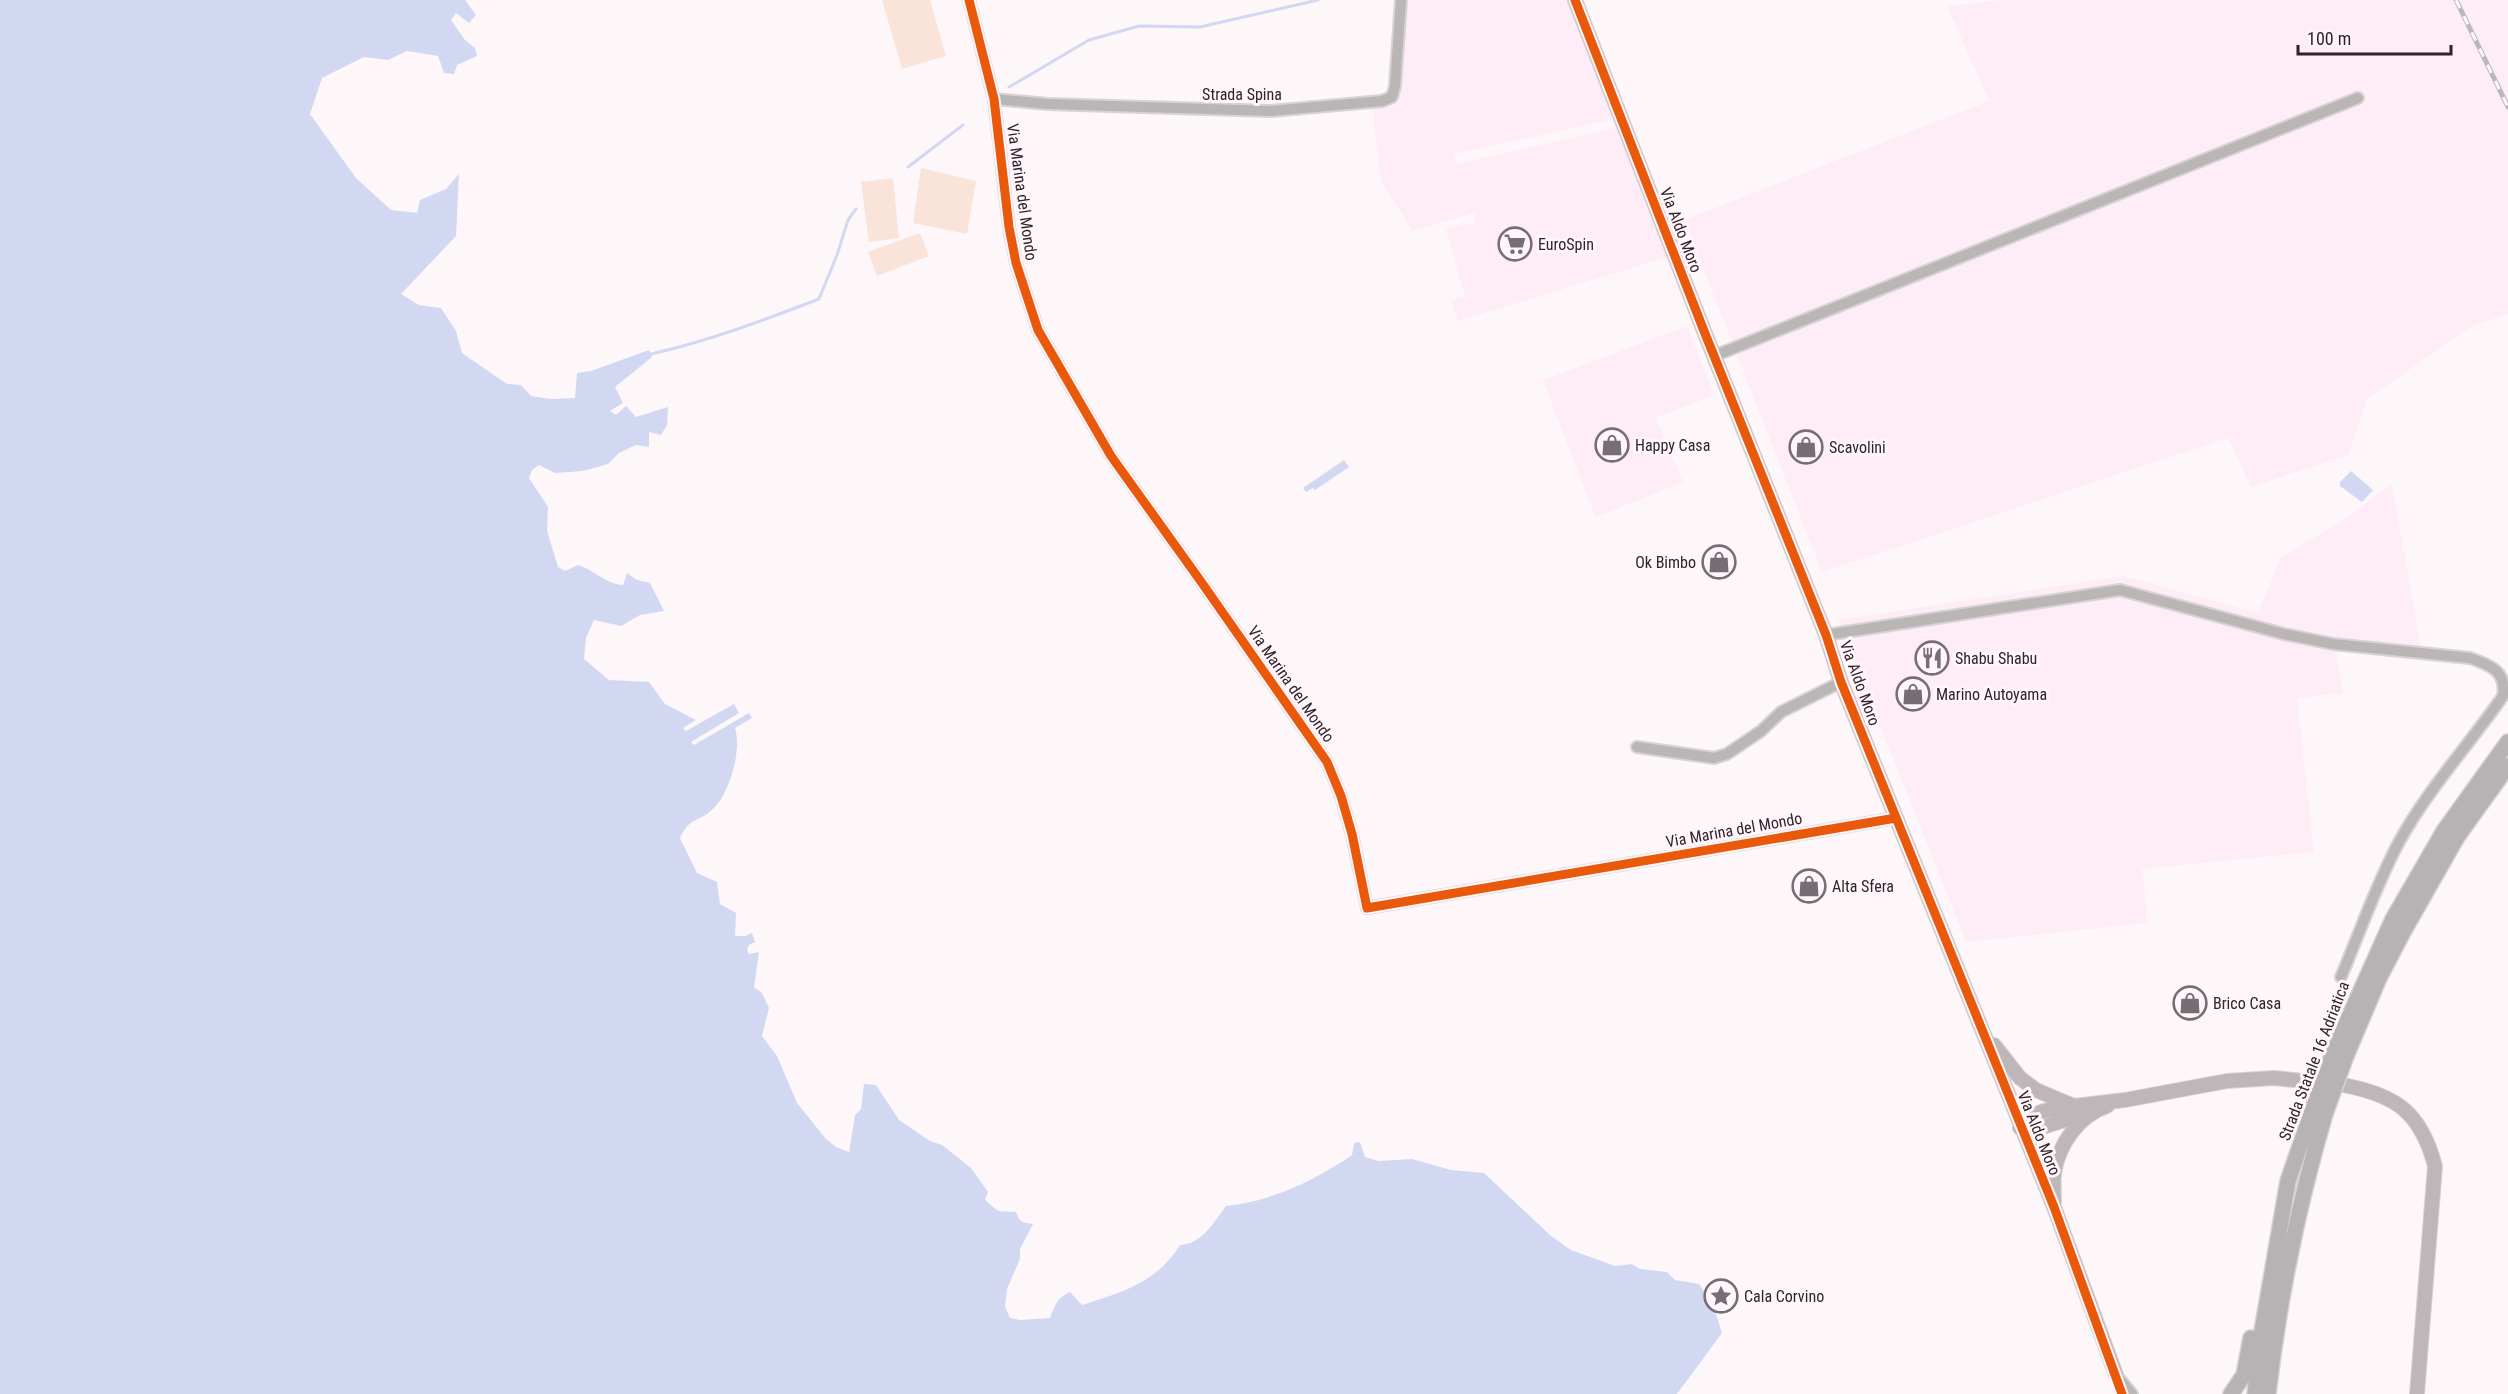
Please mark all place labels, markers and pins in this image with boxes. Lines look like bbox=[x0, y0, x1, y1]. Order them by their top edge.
supermarket icon: EuroSpin bbox=[1497, 226, 1533, 262]
place label: EuroSpin bbox=[1538, 235, 1594, 254]
shop icon: Happy Casa bbox=[1594, 427, 1630, 463]
shop icon: Scavolini bbox=[1788, 429, 1824, 465]
place label: Happy Casa bbox=[1635, 436, 1710, 455]
place label: Scavolini bbox=[1829, 438, 1886, 457]
shop icon: Ok Bimbo bbox=[1701, 544, 1737, 580]
place label: Ok Bimbo bbox=[1635, 553, 1696, 572]
restaurant icon: Shabu Shabu bbox=[1914, 640, 1950, 676]
place label: Shabu Shabu bbox=[1955, 649, 2037, 668]
shop icon: Marino Autoyama bbox=[1895, 676, 1931, 712]
place label: Marino Autoyama bbox=[1936, 685, 2047, 704]
shop icon: Alta Sfera bbox=[1791, 868, 1827, 904]
place label: Alta Sfera bbox=[1832, 877, 1894, 896]
shop icon: Brico Casa bbox=[2172, 985, 2208, 1021]
place label: Brico Casa bbox=[2213, 994, 2281, 1013]
place icon: Cala Corvino bbox=[1703, 1278, 1739, 1314]
place label: Cala Corvino bbox=[1744, 1287, 1824, 1306]

